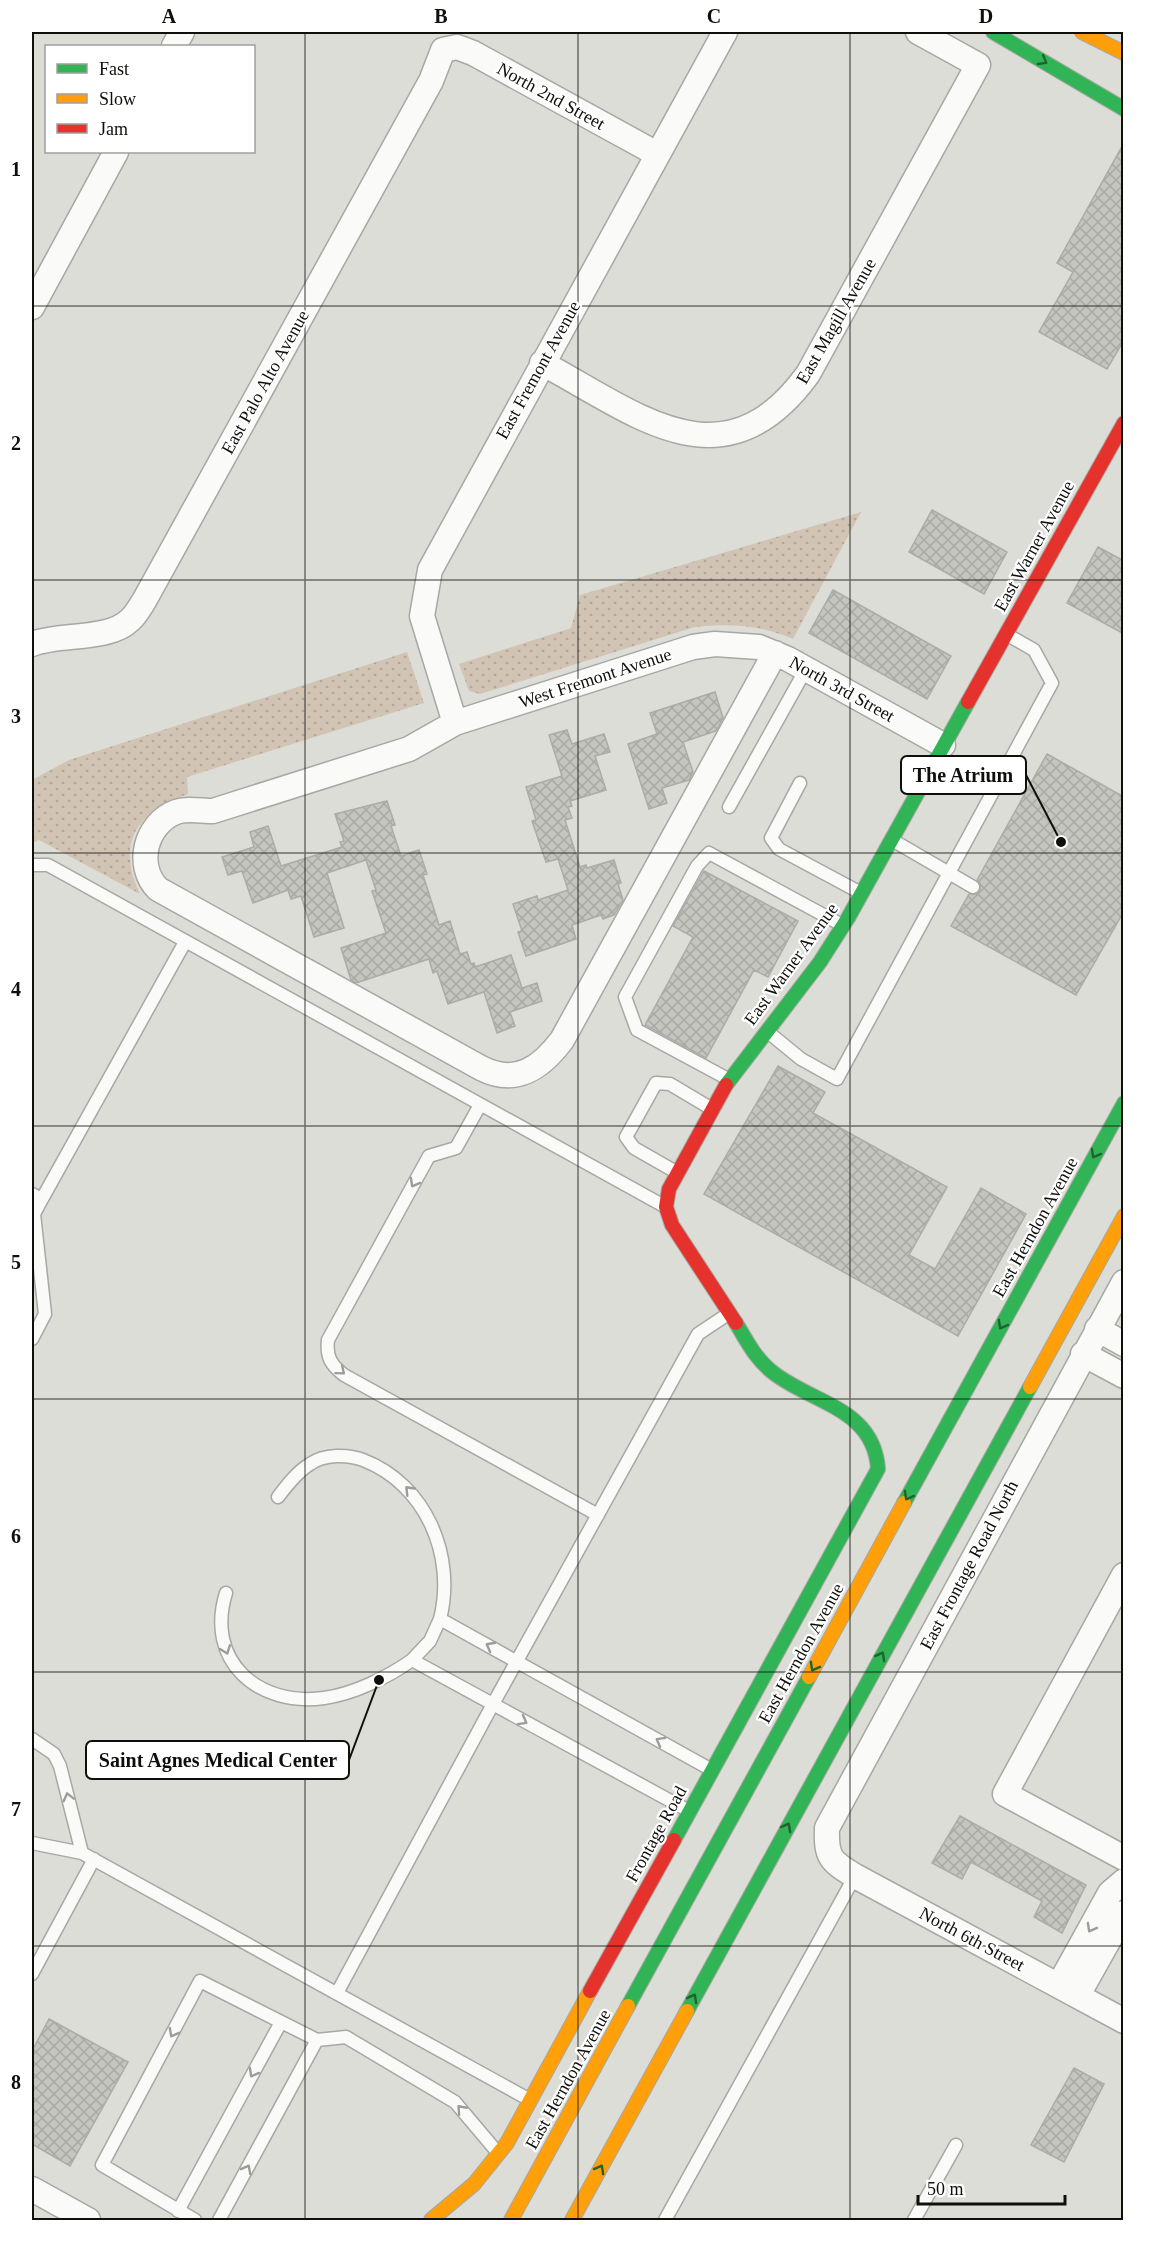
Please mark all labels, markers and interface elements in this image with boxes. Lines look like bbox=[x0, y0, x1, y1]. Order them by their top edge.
text: A bbox=[162, 5, 177, 27]
text: B bbox=[434, 5, 448, 27]
text: C bbox=[707, 5, 721, 27]
text: D bbox=[979, 5, 993, 27]
legend bbox=[45, 45, 255, 153]
one-way arrow bbox=[1037, 54, 1047, 66]
street label: North 2nd Street bbox=[494, 58, 608, 134]
text: Fast bbox=[99, 59, 129, 79]
text: Slow bbox=[99, 89, 136, 109]
text: Jam bbox=[99, 119, 128, 139]
text: 1 bbox=[11, 158, 21, 180]
street label: East Magill Avenue bbox=[792, 255, 880, 387]
street label: East Fremont Avenue bbox=[492, 298, 584, 442]
street label: East Palo Alto Avenue bbox=[217, 307, 313, 457]
text: 2 bbox=[11, 432, 21, 454]
street label: East Warner Avenue bbox=[990, 477, 1078, 615]
street label: West Fremont Avenue bbox=[516, 644, 674, 712]
street label: North 3rd Street bbox=[786, 652, 898, 726]
text: 3 bbox=[11, 705, 21, 727]
callout: The Atrium bbox=[901, 756, 1026, 794]
text: The Atrium bbox=[913, 764, 1014, 786]
street label: East Warner Avenue bbox=[740, 899, 842, 1029]
text: 4 bbox=[11, 978, 21, 1000]
one-way arrow bbox=[1091, 1148, 1102, 1159]
street label: East Herndon Avenue bbox=[988, 1154, 1082, 1300]
one-way arrow bbox=[410, 1177, 421, 1187]
text: 5 bbox=[11, 1251, 21, 1273]
one-way arrow bbox=[998, 1319, 1009, 1330]
one-way arrow bbox=[334, 1364, 345, 1375]
street label: East Frontage Road North bbox=[916, 1477, 1022, 1653]
one-way arrow bbox=[405, 1487, 416, 1498]
one-way arrow bbox=[904, 1490, 915, 1501]
text: 6 bbox=[11, 1525, 21, 1547]
street label: East Herndon Avenue bbox=[754, 1580, 848, 1726]
one-way arrow bbox=[486, 1642, 496, 1653]
one-way arrow bbox=[219, 1643, 231, 1654]
one-way arrow bbox=[874, 1652, 885, 1662]
one-way arrow bbox=[810, 1661, 821, 1671]
one-way arrow bbox=[517, 1714, 527, 1725]
one-way arrow bbox=[656, 1737, 666, 1748]
callout: Saint Agnes Medical Center bbox=[86, 1741, 349, 1779]
text: Saint Agnes Medical Center bbox=[99, 1749, 337, 1772]
street label: Frontage Road bbox=[621, 1783, 691, 1885]
one-way arrow bbox=[63, 1792, 75, 1802]
text: 7 bbox=[11, 1798, 21, 1820]
one-way arrow bbox=[780, 1823, 791, 1833]
street label: North 6th Street bbox=[916, 1903, 1028, 1975]
one-way arrow bbox=[1086, 1922, 1098, 1933]
one-way arrow bbox=[686, 1994, 697, 2004]
street label: East Herndon Avenue bbox=[521, 2006, 615, 2152]
one-way arrow bbox=[169, 2026, 180, 2037]
one-way arrow bbox=[249, 2067, 260, 2078]
text: 8 bbox=[11, 2071, 21, 2093]
one-way arrow bbox=[457, 2105, 468, 2116]
one-way arrow bbox=[240, 2165, 251, 2175]
one-way arrow bbox=[593, 2165, 604, 2175]
scale bar bbox=[918, 2168, 1065, 2206]
text: 50 m bbox=[927, 2179, 964, 2199]

